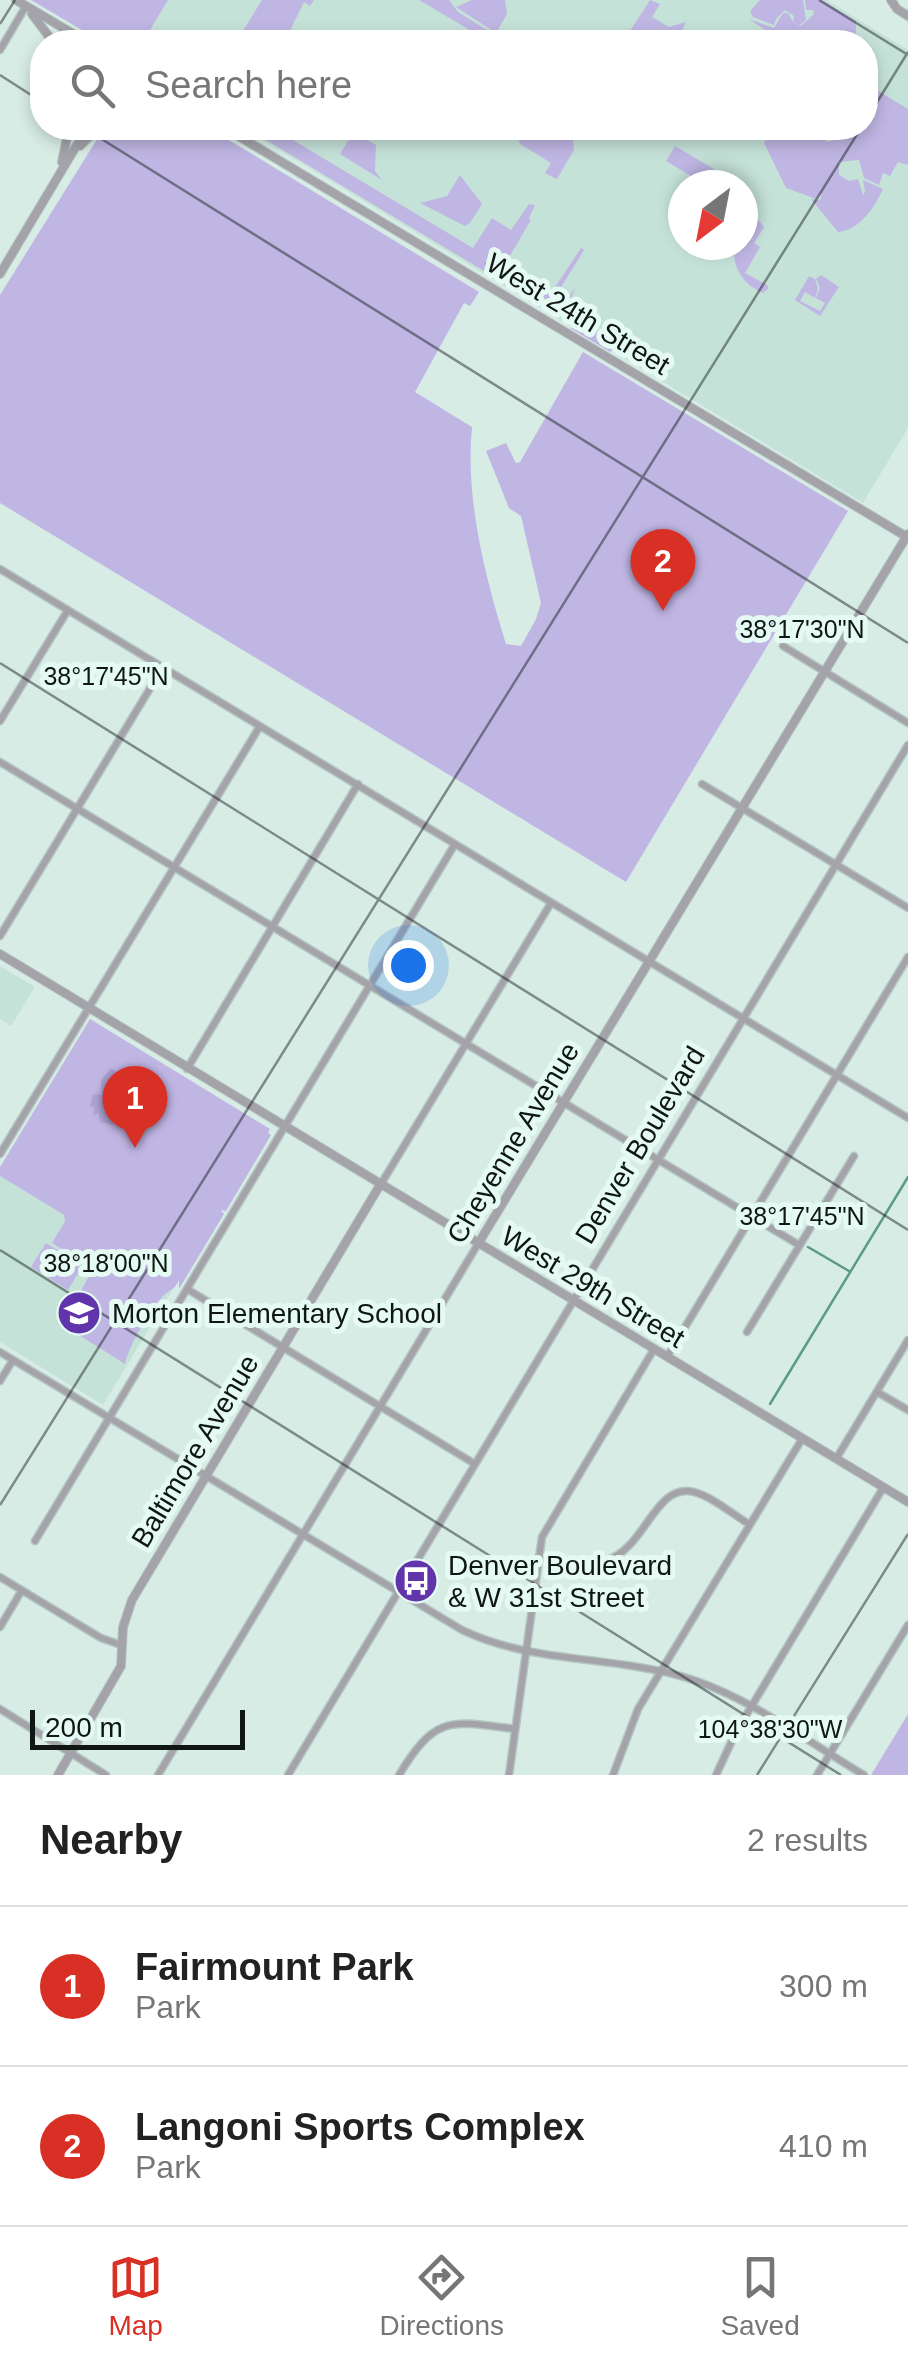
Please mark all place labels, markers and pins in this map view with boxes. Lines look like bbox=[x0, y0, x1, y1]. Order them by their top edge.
pin: 2 bbox=[630, 528, 696, 611]
pin: 1 bbox=[102, 1066, 168, 1148]
school or university icon: Morton Elementary School bbox=[56, 1290, 102, 1336]
place label: Morton Elementary School bbox=[112, 1298, 442, 1329]
place label: Denver Boulevard & W 31st Street bbox=[448, 1550, 672, 1613]
bus stop icon: Denver Boulevard & W 31st Street bbox=[393, 1558, 439, 1604]

